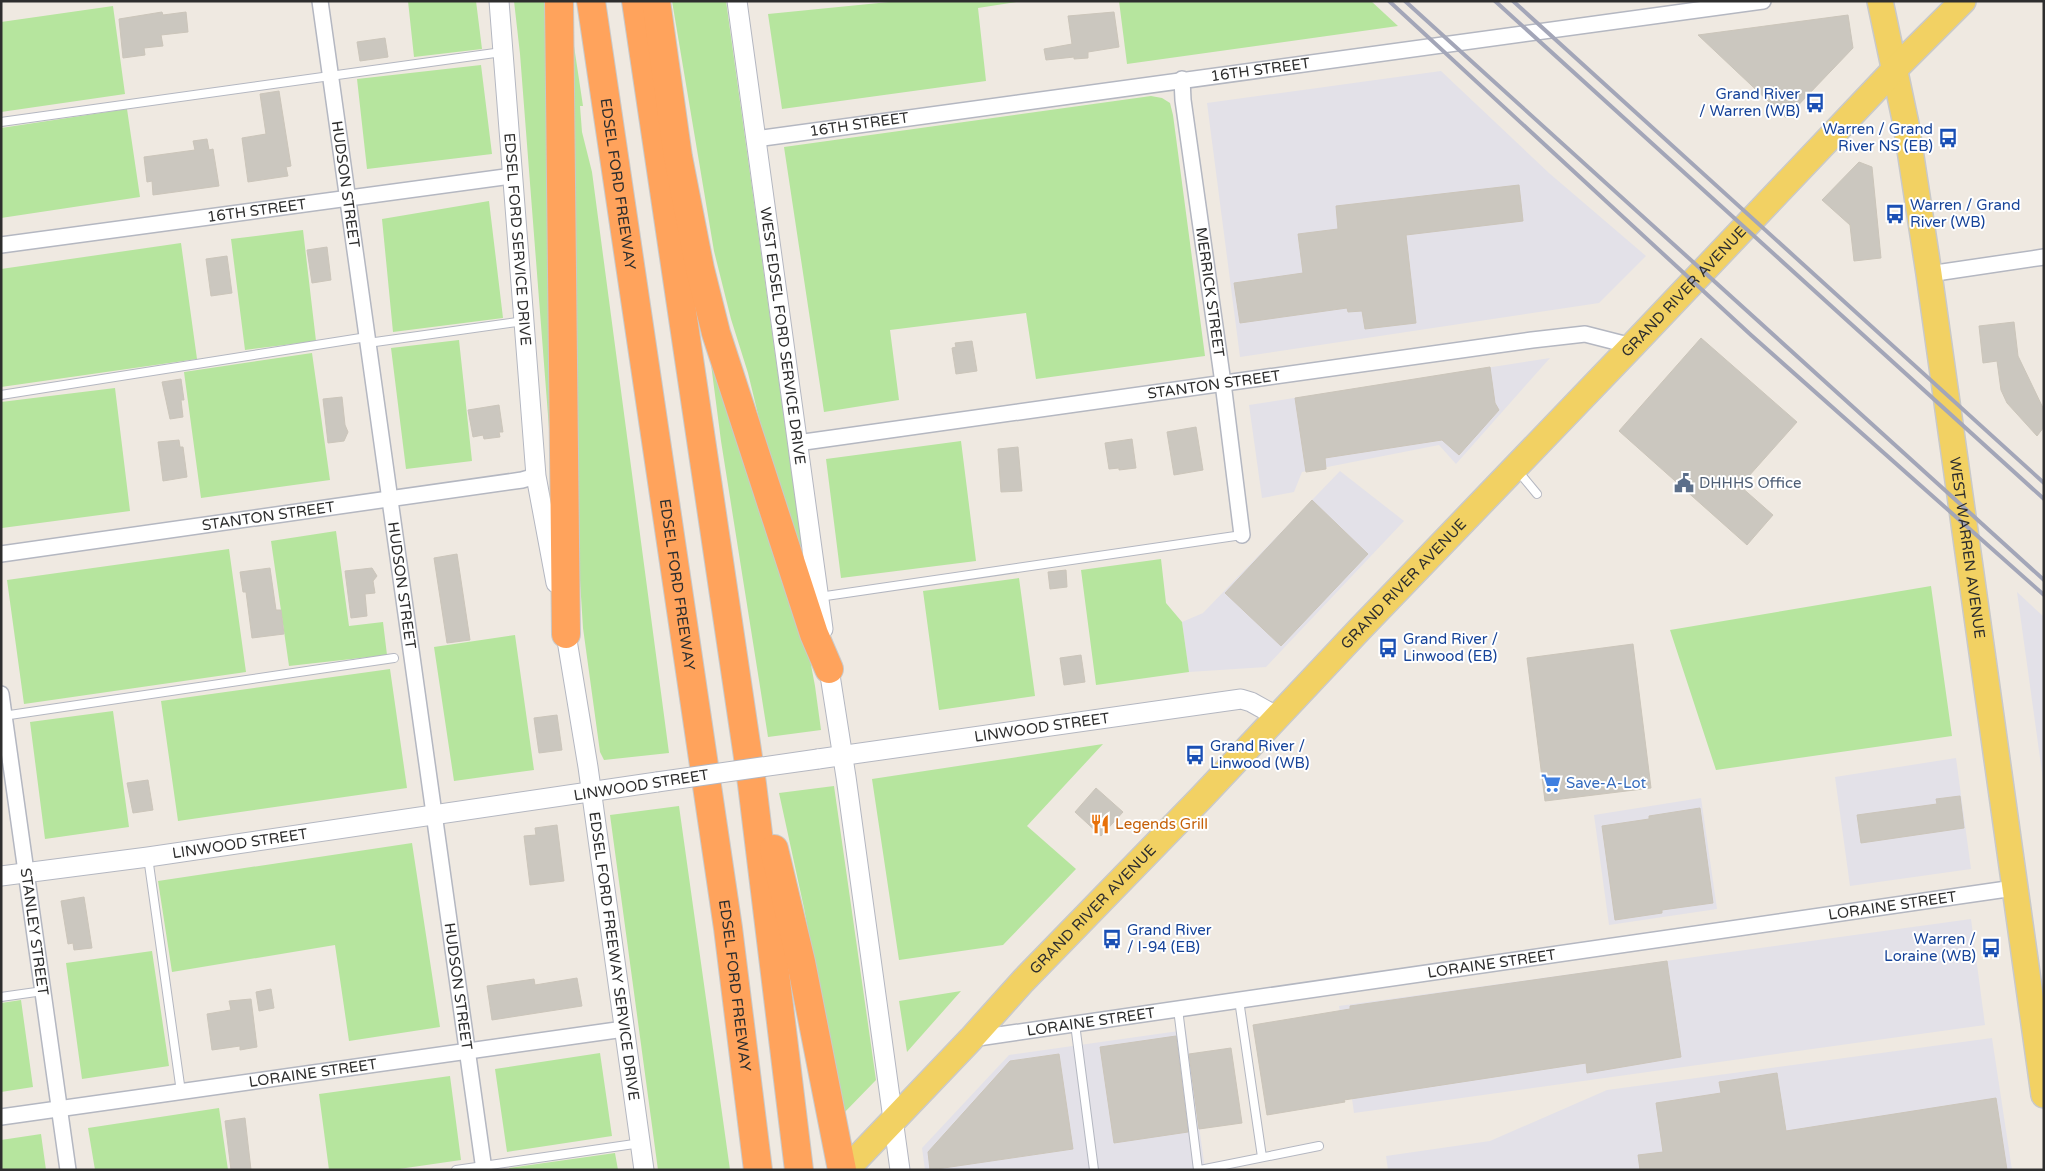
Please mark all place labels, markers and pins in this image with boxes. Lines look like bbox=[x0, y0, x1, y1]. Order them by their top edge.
place label: Grand River / Warren (WB) bbox=[1699, 85, 1800, 120]
bus stop icon: Grand River / Warren (WB) bbox=[1804, 92, 1826, 114]
place label: Warren / Grand River NS (EB) bbox=[1823, 120, 1933, 155]
bus stop icon: Warren / Grand River NS (EB) bbox=[1937, 127, 1959, 149]
place label: Warren / Grand River (WB) bbox=[1910, 196, 2020, 231]
bus stop icon: Warren / Grand River (WB) bbox=[1884, 203, 1906, 225]
public building icon: DHHHS Office bbox=[1673, 472, 1695, 494]
place label: DHHHS Office bbox=[1699, 474, 1801, 492]
place label: Grand River / Linwood (EB) bbox=[1403, 630, 1498, 665]
bus stop icon: Grand River / Linwood (EB) bbox=[1377, 637, 1399, 659]
place label: Grand River / Linwood (WB) bbox=[1210, 737, 1309, 772]
bus stop icon: Grand River / Linwood (WB) bbox=[1184, 744, 1206, 766]
supermarket icon: Save-A-Lot bbox=[1540, 772, 1562, 794]
place label: Save-A-Lot bbox=[1566, 774, 1647, 792]
restaurant icon: Legends Grill bbox=[1089, 813, 1111, 835]
place label: Legends Grill bbox=[1115, 815, 1208, 833]
place label: Grand River / I-94 (EB) bbox=[1127, 921, 1212, 956]
bus stop icon: Grand River / I-94 (EB) bbox=[1101, 928, 1123, 950]
place label: Warren / Loraine (WB) bbox=[1884, 930, 1976, 965]
bus stop icon: Warren / Loraine (WB) bbox=[1980, 937, 2002, 959]

